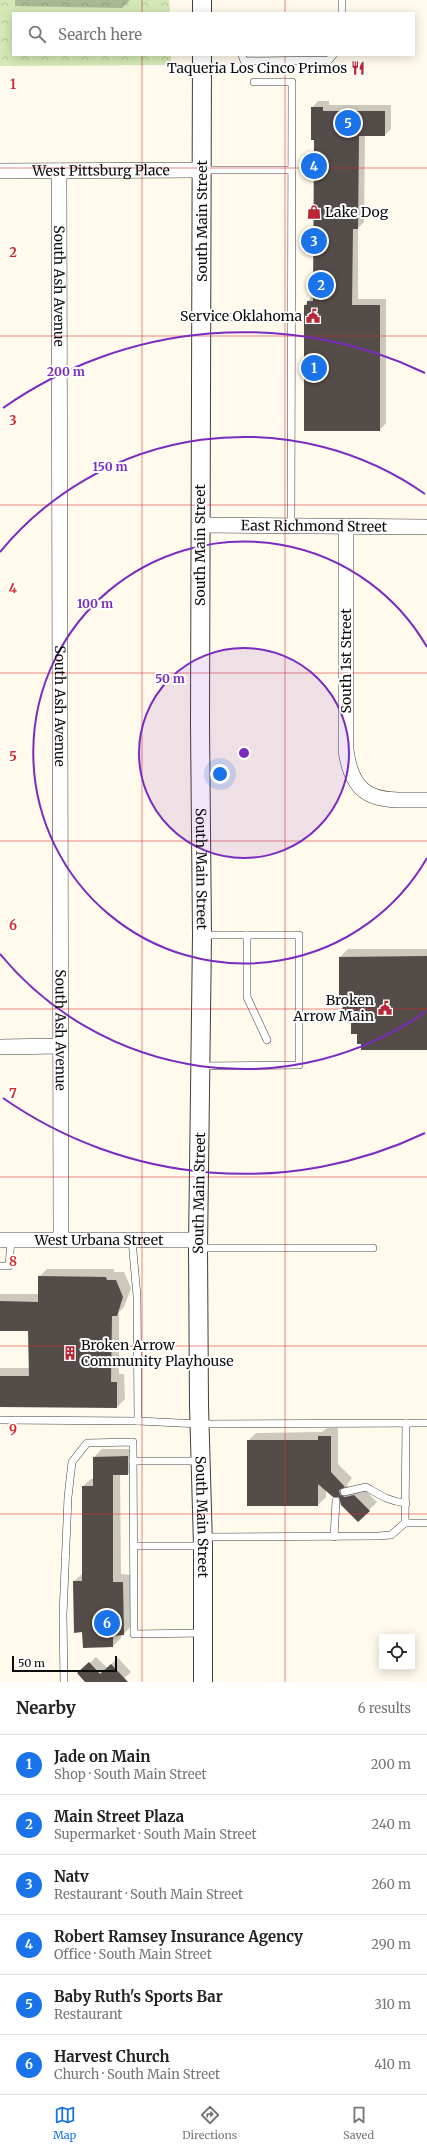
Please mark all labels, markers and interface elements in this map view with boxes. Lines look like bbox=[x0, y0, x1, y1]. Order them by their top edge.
search box bbox=[12, 12, 415, 56]
icon: search bbox=[26, 23, 48, 45]
text: Search here bbox=[58, 25, 142, 44]
place label: Taqueria Los Cinco Primos bbox=[167, 59, 347, 77]
restaurant icon: Taqueria Los Cinco Primos bbox=[350, 60, 366, 76]
text: 1 bbox=[10, 76, 16, 93]
pin: 5 bbox=[335, 108, 361, 138]
pin: 4 bbox=[301, 151, 327, 181]
street label: South Main Street bbox=[193, 160, 211, 282]
street label: West Pittsburg Place bbox=[31, 161, 170, 180]
place label: Lake Dog bbox=[325, 203, 389, 221]
shop icon: Lake Dog bbox=[306, 204, 322, 220]
street label: South Ash Avenue bbox=[50, 225, 68, 347]
pin: 3 bbox=[301, 226, 327, 256]
text: 2 bbox=[9, 244, 17, 261]
pin: 2 bbox=[308, 270, 334, 300]
place label: Service Oklahoma bbox=[180, 307, 302, 325]
public building icon: Service Oklahoma bbox=[305, 308, 321, 324]
pin: 1 bbox=[301, 353, 327, 383]
text: 200 m bbox=[47, 364, 85, 379]
text: 3 bbox=[9, 412, 17, 429]
text: 150 m bbox=[93, 459, 128, 474]
street label: South Main Street bbox=[191, 484, 209, 606]
street label: East Richmond Street bbox=[241, 516, 388, 536]
text: 4 bbox=[9, 580, 18, 597]
text: 100 m bbox=[77, 596, 113, 611]
street label: South 1st Street bbox=[337, 608, 355, 714]
street label: South Ash Avenue bbox=[51, 645, 69, 767]
text: 50 m bbox=[155, 671, 185, 686]
centre of rings bbox=[237, 746, 251, 760]
text: 5 bbox=[9, 748, 17, 765]
your location bbox=[210, 764, 230, 784]
street label: South Main Street bbox=[192, 808, 211, 931]
text: 6 bbox=[9, 917, 17, 934]
street label: South Ash Avenue bbox=[51, 969, 70, 1091]
place label: Broken Arrow Main bbox=[292, 991, 374, 1025]
public building icon: Broken Arrow Main bbox=[377, 1000, 393, 1016]
text: 7 bbox=[9, 1085, 17, 1102]
street label: South Main Street bbox=[189, 1131, 209, 1254]
street label: West Urbana Street bbox=[34, 1231, 164, 1249]
text: 8 bbox=[9, 1253, 17, 1270]
place label: Broken Arrow Community Playhouse bbox=[81, 1336, 234, 1370]
building icon: Broken Arrow Community Playhouse bbox=[62, 1345, 78, 1361]
text: 9 bbox=[9, 1421, 17, 1438]
street label: South Main Street bbox=[191, 1456, 212, 1578]
pin: 6 bbox=[94, 1608, 120, 1638]
map controls bbox=[379, 1634, 415, 1670]
button: locate bbox=[379, 1634, 415, 1670]
scale bar bbox=[12, 1654, 117, 1673]
text: 50 m bbox=[18, 1656, 45, 1670]
text: Nearby bbox=[16, 1697, 76, 1719]
text: 6 results bbox=[358, 1700, 411, 1717]
text: Jade on Main bbox=[54, 1747, 150, 1766]
text: 1 bbox=[26, 1756, 32, 1773]
text: 200 m bbox=[371, 1756, 411, 1773]
text: Shop · South Main Street bbox=[54, 1766, 207, 1783]
text: Main Street Plaza bbox=[54, 1807, 184, 1826]
text: 2 bbox=[25, 1816, 33, 1833]
text: 240 m bbox=[371, 1816, 411, 1833]
text: Supermarket · South Main Street bbox=[54, 1826, 256, 1843]
text: Natv bbox=[54, 1867, 89, 1886]
text: 3 bbox=[25, 1876, 33, 1893]
text: 260 m bbox=[371, 1876, 411, 1893]
text: Restaurant · South Main Street bbox=[54, 1886, 243, 1903]
text: Robert Ramsey Insurance Agency bbox=[54, 1927, 303, 1946]
text: 4 bbox=[25, 1936, 33, 1953]
text: 290 m bbox=[371, 1936, 411, 1953]
text: Office · South Main Street bbox=[54, 1946, 212, 1963]
text: Baby Ruth's Sports Bar bbox=[54, 1987, 223, 2006]
text: 5 bbox=[25, 1996, 33, 2013]
text: 310 m bbox=[374, 1996, 411, 2013]
text: Restaurant bbox=[54, 2006, 122, 2023]
text: Harvest Church bbox=[54, 2047, 169, 2066]
text: 6 bbox=[25, 2056, 33, 2073]
text: 410 m bbox=[374, 2056, 411, 2073]
text: Church · South Main Street bbox=[54, 2066, 220, 2083]
tab: Map bbox=[53, 2104, 76, 2142]
tab: Directions bbox=[182, 2104, 237, 2142]
tab: Saved bbox=[343, 2104, 374, 2142]

